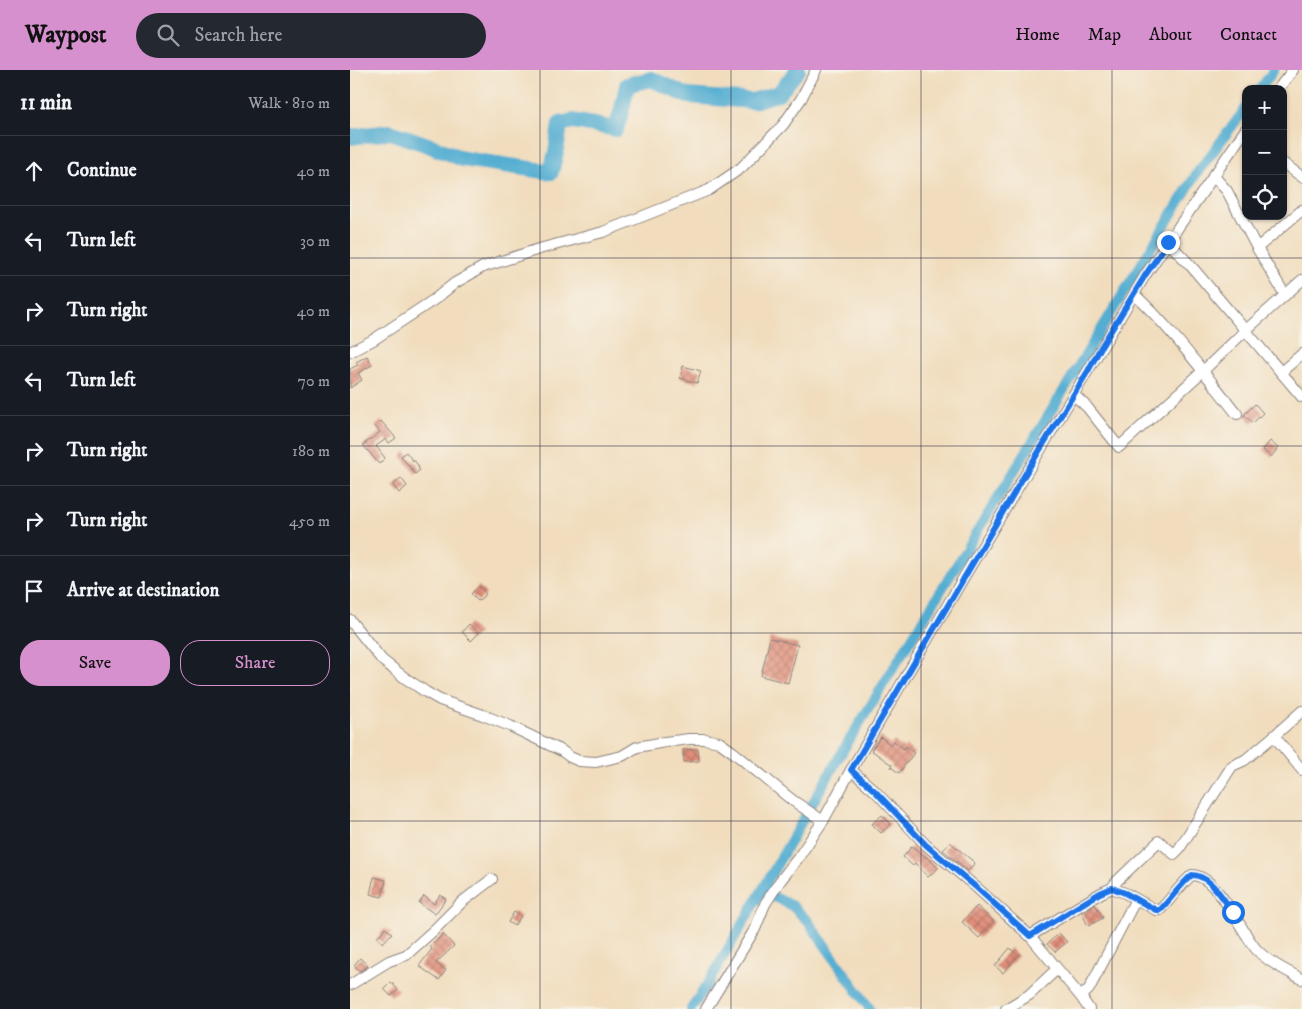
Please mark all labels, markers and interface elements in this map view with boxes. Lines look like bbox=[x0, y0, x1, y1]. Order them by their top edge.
search box bbox=[136, 13, 486, 58]
text: Waypost bbox=[25, 20, 106, 50]
icon: search bbox=[154, 21, 182, 49]
text: Search here bbox=[194, 24, 282, 47]
text: Home bbox=[1015, 24, 1060, 46]
text: Map bbox=[1088, 24, 1121, 46]
text: About bbox=[1149, 24, 1192, 46]
text: Contact bbox=[1220, 24, 1277, 46]
map controls bbox=[1242, 85, 1287, 220]
button: + bbox=[1242, 85, 1287, 130]
text: 11 min bbox=[20, 90, 72, 116]
text: Walk · 810 m bbox=[248, 93, 330, 113]
button: − bbox=[1242, 130, 1287, 175]
icon: ahead bbox=[20, 157, 48, 185]
text: Continue bbox=[67, 159, 137, 182]
text: 40 m bbox=[297, 161, 330, 181]
button: locate bbox=[1242, 175, 1287, 220]
icon: left bbox=[20, 227, 48, 255]
text: Turn left bbox=[67, 229, 136, 252]
text: 30 m bbox=[300, 231, 330, 251]
route end bbox=[1157, 231, 1180, 254]
icon: right bbox=[20, 297, 48, 325]
text: Turn right bbox=[67, 299, 147, 322]
text: 40 m bbox=[297, 301, 330, 321]
icon: left bbox=[20, 367, 48, 395]
text: Turn left bbox=[67, 369, 136, 392]
text: 70 m bbox=[298, 371, 330, 391]
icon: right bbox=[20, 437, 48, 465]
text: Turn right bbox=[67, 439, 147, 462]
text: 180 m bbox=[292, 441, 330, 461]
icon: right bbox=[20, 507, 48, 535]
text: Turn right bbox=[67, 509, 147, 532]
text: 450 m bbox=[289, 511, 330, 531]
icon: arrive bbox=[20, 577, 48, 605]
text: Arrive at destination bbox=[67, 579, 219, 602]
button: Save bbox=[20, 640, 170, 686]
button: Share bbox=[180, 640, 330, 686]
route start bbox=[1222, 901, 1245, 924]

